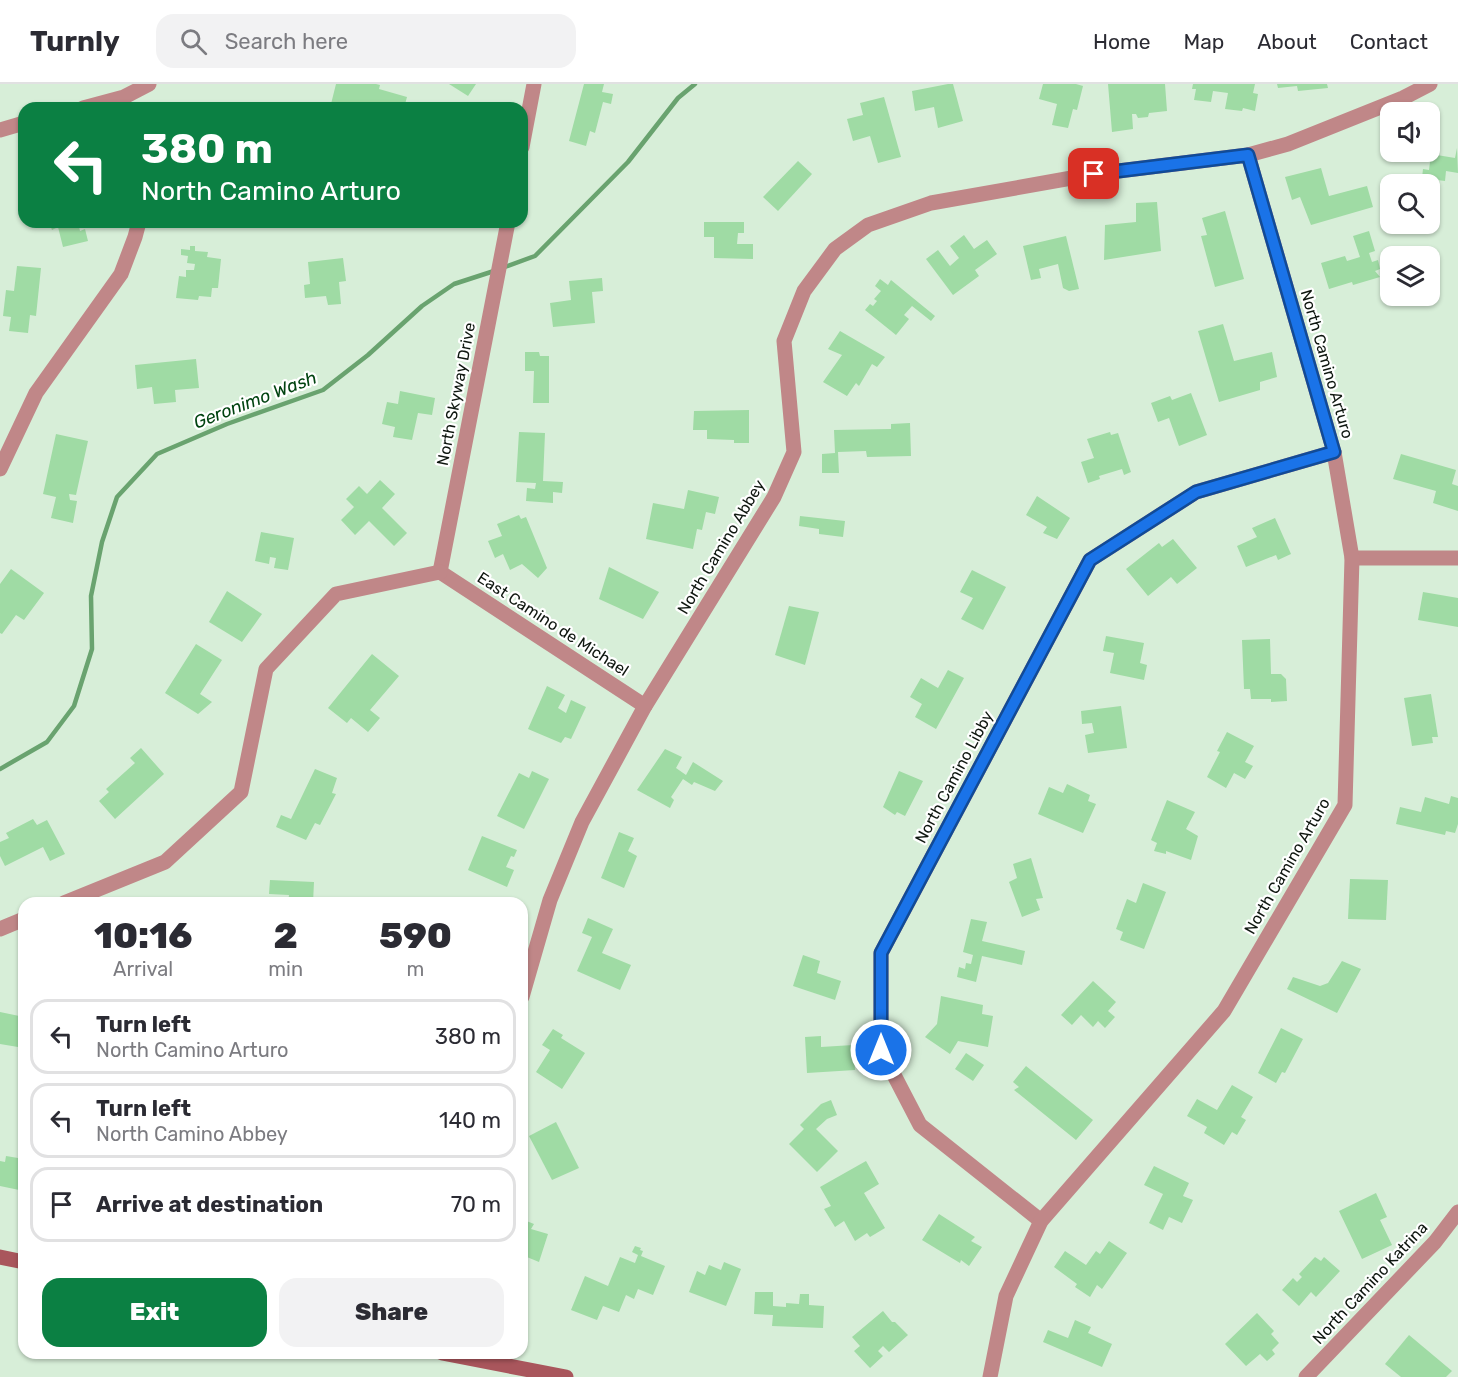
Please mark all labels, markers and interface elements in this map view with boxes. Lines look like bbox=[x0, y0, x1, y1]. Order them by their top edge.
search box bbox=[156, 14, 576, 68]
text: Turnly bbox=[30, 25, 120, 58]
icon: search bbox=[177, 25, 210, 58]
text: Search here bbox=[225, 28, 348, 55]
text: Home bbox=[1093, 29, 1150, 54]
text: Map bbox=[1183, 29, 1224, 54]
text: About bbox=[1257, 29, 1317, 54]
text: Contact bbox=[1350, 29, 1428, 54]
map controls bbox=[1380, 102, 1440, 306]
button: sound bbox=[1380, 102, 1440, 162]
text: 380 m bbox=[141, 124, 273, 174]
icon: left bbox=[42, 126, 120, 204]
pin bbox=[1068, 148, 1119, 199]
icon: arrive bbox=[1077, 157, 1110, 190]
button: search bbox=[1380, 174, 1440, 234]
text: North Camino Arturo bbox=[141, 175, 401, 207]
button: layers bbox=[1380, 246, 1440, 306]
street label: North Camino Arturo bbox=[1297, 287, 1357, 441]
street label: North Skyway Drive bbox=[433, 321, 479, 467]
water label: Geronimo Wash bbox=[190, 366, 320, 434]
street label: North Camino Abbey bbox=[673, 476, 769, 618]
street label: East Camino de Michael bbox=[474, 568, 632, 680]
street label: North Camino Libby bbox=[911, 707, 997, 846]
street label: North Camino Arturo bbox=[1240, 795, 1334, 937]
text: 10:16 bbox=[94, 914, 192, 957]
text: 2 bbox=[273, 914, 298, 957]
text: 590 bbox=[379, 914, 452, 957]
text: Arrival bbox=[113, 957, 173, 981]
text: min bbox=[268, 957, 303, 981]
text: m bbox=[407, 957, 424, 981]
text: Turn left bbox=[96, 1011, 191, 1038]
position arrow bbox=[849, 1018, 913, 1082]
icon: left bbox=[45, 1020, 78, 1053]
text: 380 m bbox=[435, 1023, 501, 1050]
text: North Camino Arturo bbox=[96, 1038, 289, 1062]
text: Turn left bbox=[96, 1095, 191, 1122]
icon: left bbox=[45, 1104, 78, 1137]
text: 140 m bbox=[439, 1107, 501, 1134]
text: North Camino Abbey bbox=[96, 1122, 288, 1146]
icon: arrive bbox=[45, 1188, 78, 1221]
text: Arrive at destination bbox=[96, 1191, 323, 1218]
text: 70 m bbox=[451, 1191, 501, 1218]
street label: North Camino Katrina bbox=[1309, 1218, 1431, 1348]
button: Exit bbox=[42, 1278, 267, 1347]
button: Share bbox=[279, 1278, 504, 1347]

